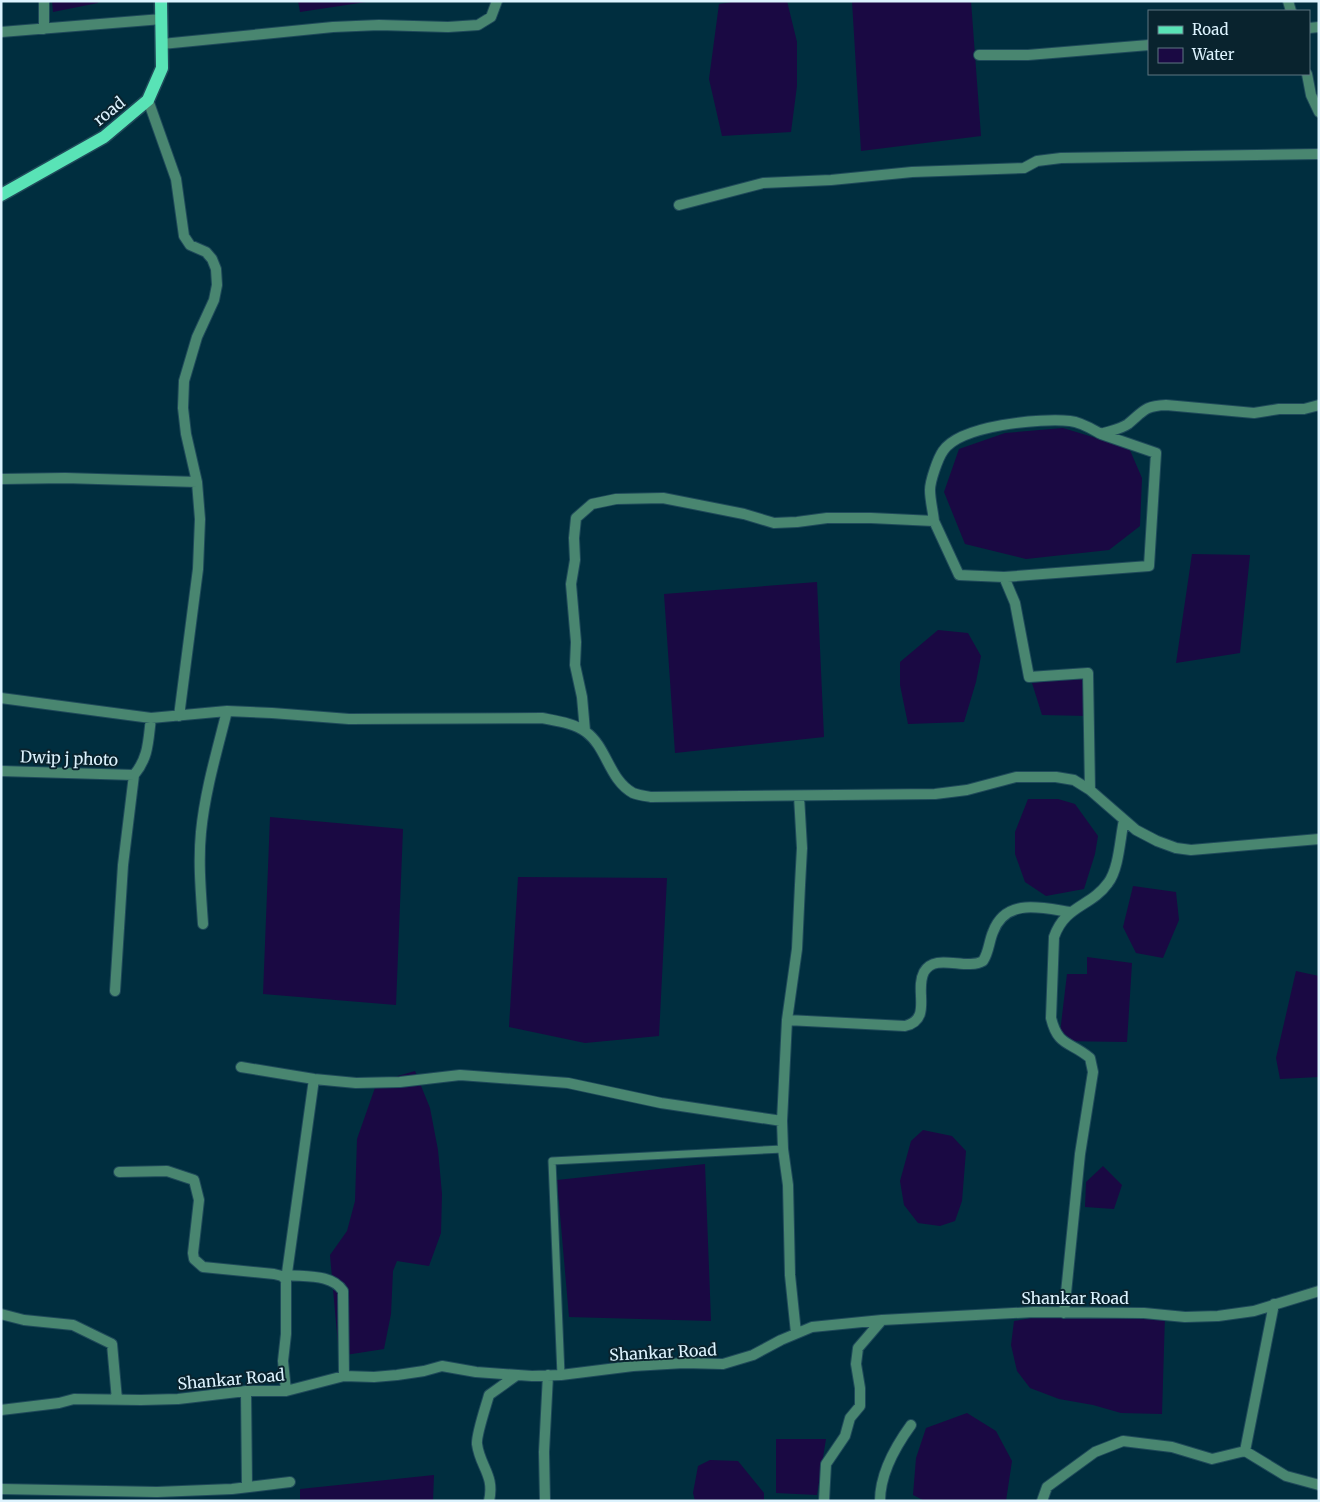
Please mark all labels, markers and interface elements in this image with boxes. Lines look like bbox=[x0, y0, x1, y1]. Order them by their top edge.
legend bbox=[1148, 10, 1310, 75]
text: Road bbox=[1192, 20, 1228, 39]
text: Water bbox=[1191, 45, 1235, 64]
street label: road bbox=[89, 92, 129, 130]
street label: Dwip j photo bbox=[19, 746, 119, 770]
street label: Shankar Road bbox=[1021, 1288, 1129, 1308]
street label: Shankar Road bbox=[609, 1339, 718, 1365]
street label: Shankar Road bbox=[176, 1364, 286, 1394]

